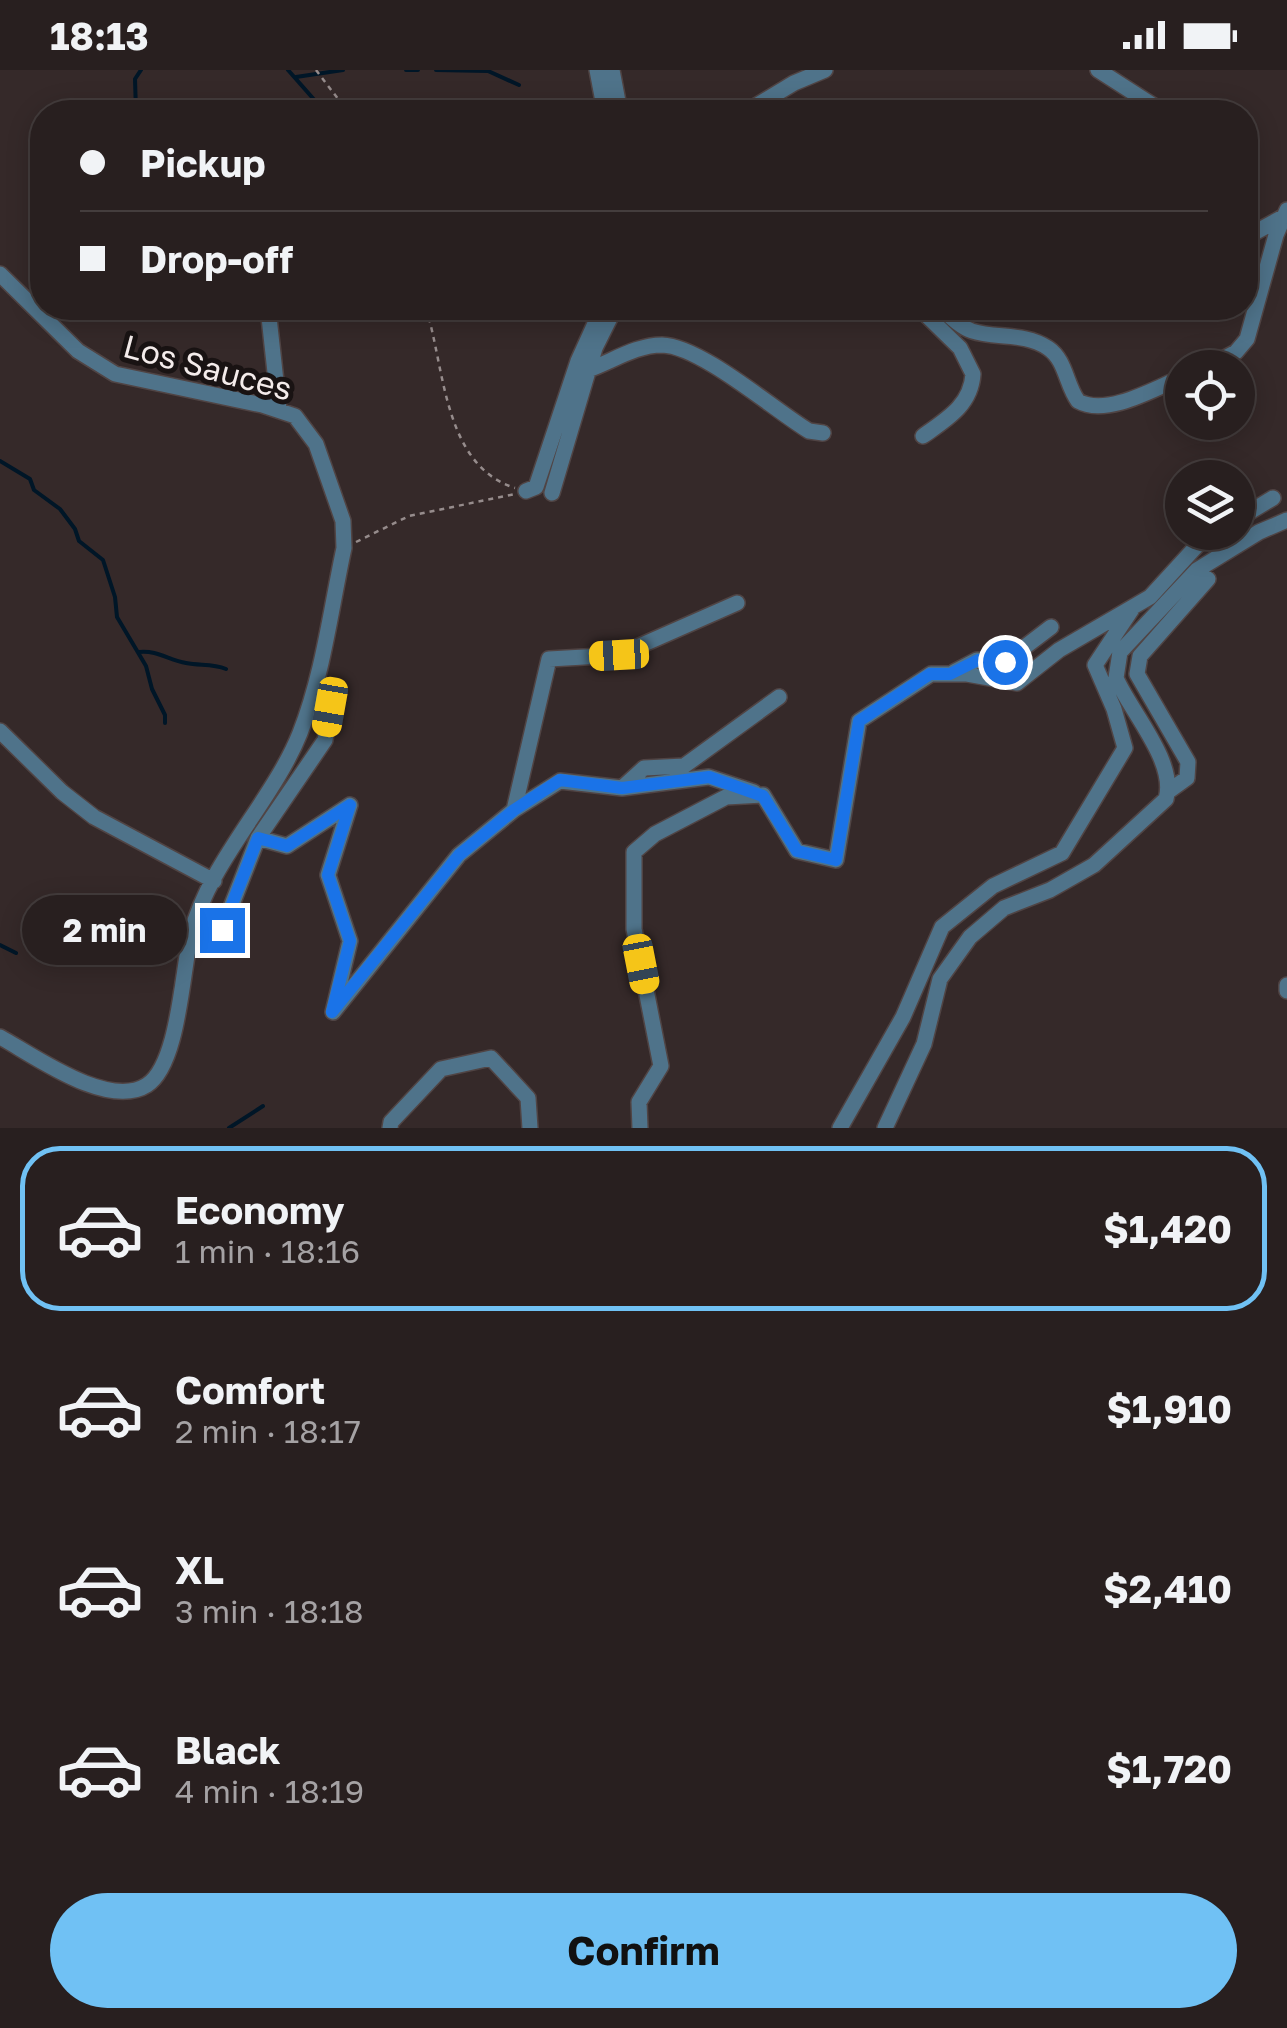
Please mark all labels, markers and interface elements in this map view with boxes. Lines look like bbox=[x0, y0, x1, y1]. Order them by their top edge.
text: 18:13 bbox=[50, 13, 149, 58]
text: Pickup bbox=[140, 140, 266, 185]
text: Drop-off bbox=[140, 236, 293, 281]
street label: Los Sauces bbox=[120, 326, 296, 408]
map controls bbox=[1165, 350, 1255, 550]
button: locate bbox=[1165, 350, 1255, 440]
button: layers bbox=[1165, 460, 1255, 550]
car bbox=[588, 638, 650, 672]
route start bbox=[983, 640, 1028, 685]
car bbox=[310, 675, 350, 739]
callout: 2 min bbox=[22, 895, 187, 965]
route end bbox=[200, 908, 245, 953]
text: 2 min bbox=[63, 911, 146, 949]
car bbox=[621, 932, 661, 996]
icon: car bbox=[55, 1184, 145, 1274]
text: Economy bbox=[175, 1187, 344, 1232]
text: $1,420 bbox=[1103, 1206, 1232, 1251]
text: 1 min · 18:16 bbox=[175, 1232, 360, 1270]
icon: car bbox=[55, 1364, 145, 1454]
text: Comfort bbox=[175, 1367, 325, 1412]
text: $1,910 bbox=[1106, 1386, 1232, 1431]
text: 2 min · 18:17 bbox=[175, 1412, 361, 1450]
icon: car bbox=[55, 1544, 145, 1634]
text: XL bbox=[175, 1547, 224, 1592]
text: $2,410 bbox=[1103, 1566, 1232, 1611]
text: 3 min · 18:18 bbox=[175, 1592, 364, 1630]
icon: car bbox=[55, 1724, 145, 1814]
text: Black bbox=[175, 1727, 280, 1772]
text: $1,720 bbox=[1106, 1746, 1232, 1791]
text: 4 min · 18:19 bbox=[175, 1772, 364, 1810]
button: Confirm bbox=[50, 1893, 1237, 2008]

